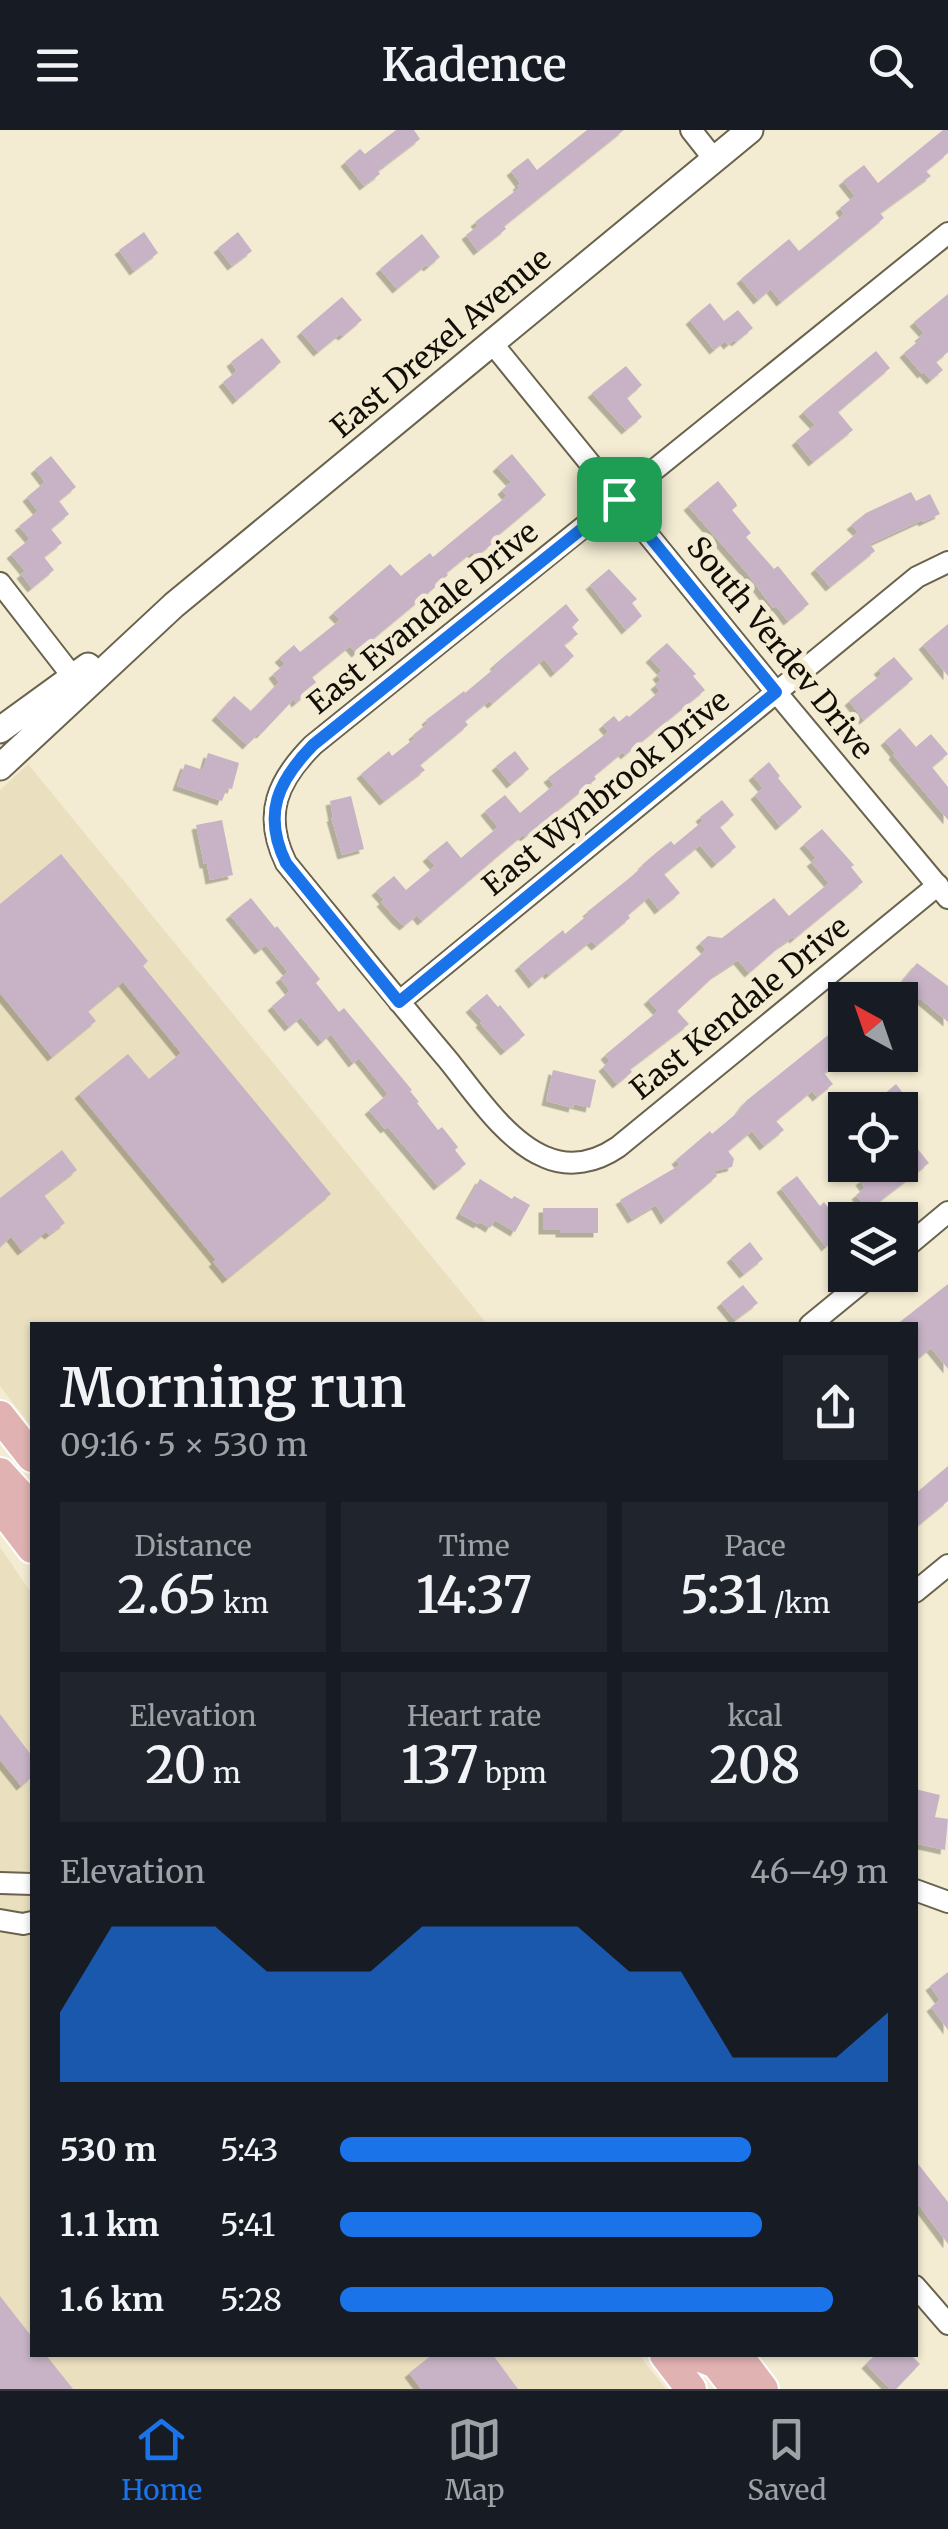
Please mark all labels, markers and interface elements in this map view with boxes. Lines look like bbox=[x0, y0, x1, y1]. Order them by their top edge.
text: Kadence bbox=[381, 37, 567, 93]
icon: menu bbox=[30, 38, 85, 93]
icon: search bbox=[863, 38, 918, 93]
street label: East Drexel Avenue bbox=[323, 239, 558, 445]
pin bbox=[577, 457, 662, 542]
icon: arrive bbox=[592, 472, 647, 527]
street label: East Evandale Drive bbox=[300, 513, 545, 722]
street label: South Verdev Drive bbox=[679, 528, 882, 766]
street label: East Wynbrook Drive bbox=[474, 681, 736, 903]
street label: East Kendale Drive bbox=[622, 907, 857, 1107]
north arrow bbox=[828, 982, 918, 1072]
map controls bbox=[828, 982, 918, 1292]
button: locate bbox=[828, 1092, 918, 1182]
button: layers bbox=[828, 1202, 918, 1292]
text: Morning run bbox=[60, 1353, 406, 1422]
button: share bbox=[783, 1355, 888, 1460]
text: 09:16 · 5 × 530 m bbox=[60, 1425, 308, 1465]
text: Distance bbox=[134, 1528, 252, 1564]
text: Time bbox=[439, 1528, 510, 1564]
text: Pace bbox=[724, 1528, 786, 1564]
text: 2.65 bbox=[117, 1564, 217, 1627]
text: 14:37 bbox=[416, 1564, 532, 1627]
text: 5:31 bbox=[680, 1564, 767, 1627]
text: km bbox=[217, 1585, 269, 1621]
text: /km bbox=[767, 1585, 830, 1621]
text: Elevation bbox=[129, 1698, 257, 1734]
text: Heart rate bbox=[407, 1698, 541, 1734]
text: kcal bbox=[727, 1698, 783, 1734]
text: 20 bbox=[145, 1734, 206, 1797]
text: 137 bbox=[401, 1734, 478, 1797]
text: 208 bbox=[709, 1734, 801, 1797]
text: m bbox=[206, 1755, 241, 1791]
text: bpm bbox=[478, 1755, 547, 1791]
text: Elevation bbox=[60, 1852, 205, 1892]
text: 46–49 m bbox=[750, 1852, 888, 1892]
text: 530 m bbox=[60, 2130, 156, 2170]
text: 5:43 bbox=[220, 2130, 279, 2170]
text: 1.1 km bbox=[60, 2205, 159, 2245]
text: 5:41 bbox=[220, 2205, 275, 2245]
text: 1.6 km bbox=[60, 2280, 164, 2320]
text: 5:28 bbox=[220, 2280, 282, 2320]
tab: Home bbox=[121, 2412, 202, 2508]
tab: Map bbox=[445, 2412, 505, 2508]
tab: Saved bbox=[747, 2412, 827, 2508]

